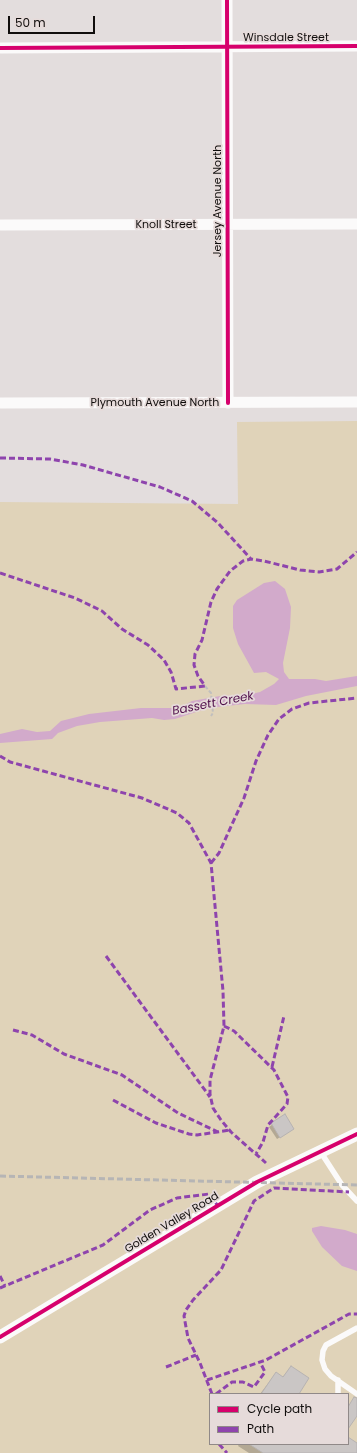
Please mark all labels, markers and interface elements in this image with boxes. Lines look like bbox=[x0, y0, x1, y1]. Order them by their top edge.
scale bar bbox=[10, 8, 97, 34]
text: 50 m bbox=[15, 14, 46, 31]
street label: Winsdale Street bbox=[243, 31, 329, 45]
street label: Jersey Avenue North bbox=[211, 145, 225, 257]
street label: Knoll Street bbox=[135, 218, 197, 232]
street label: Plymouth Avenue North bbox=[91, 396, 219, 410]
water label: Bassett Creek bbox=[171, 689, 255, 719]
street label: Golden Valley Road bbox=[123, 1190, 221, 1256]
legend bbox=[209, 1393, 349, 1445]
text: Cycle path bbox=[247, 1400, 312, 1417]
text: Path bbox=[247, 1420, 274, 1437]

